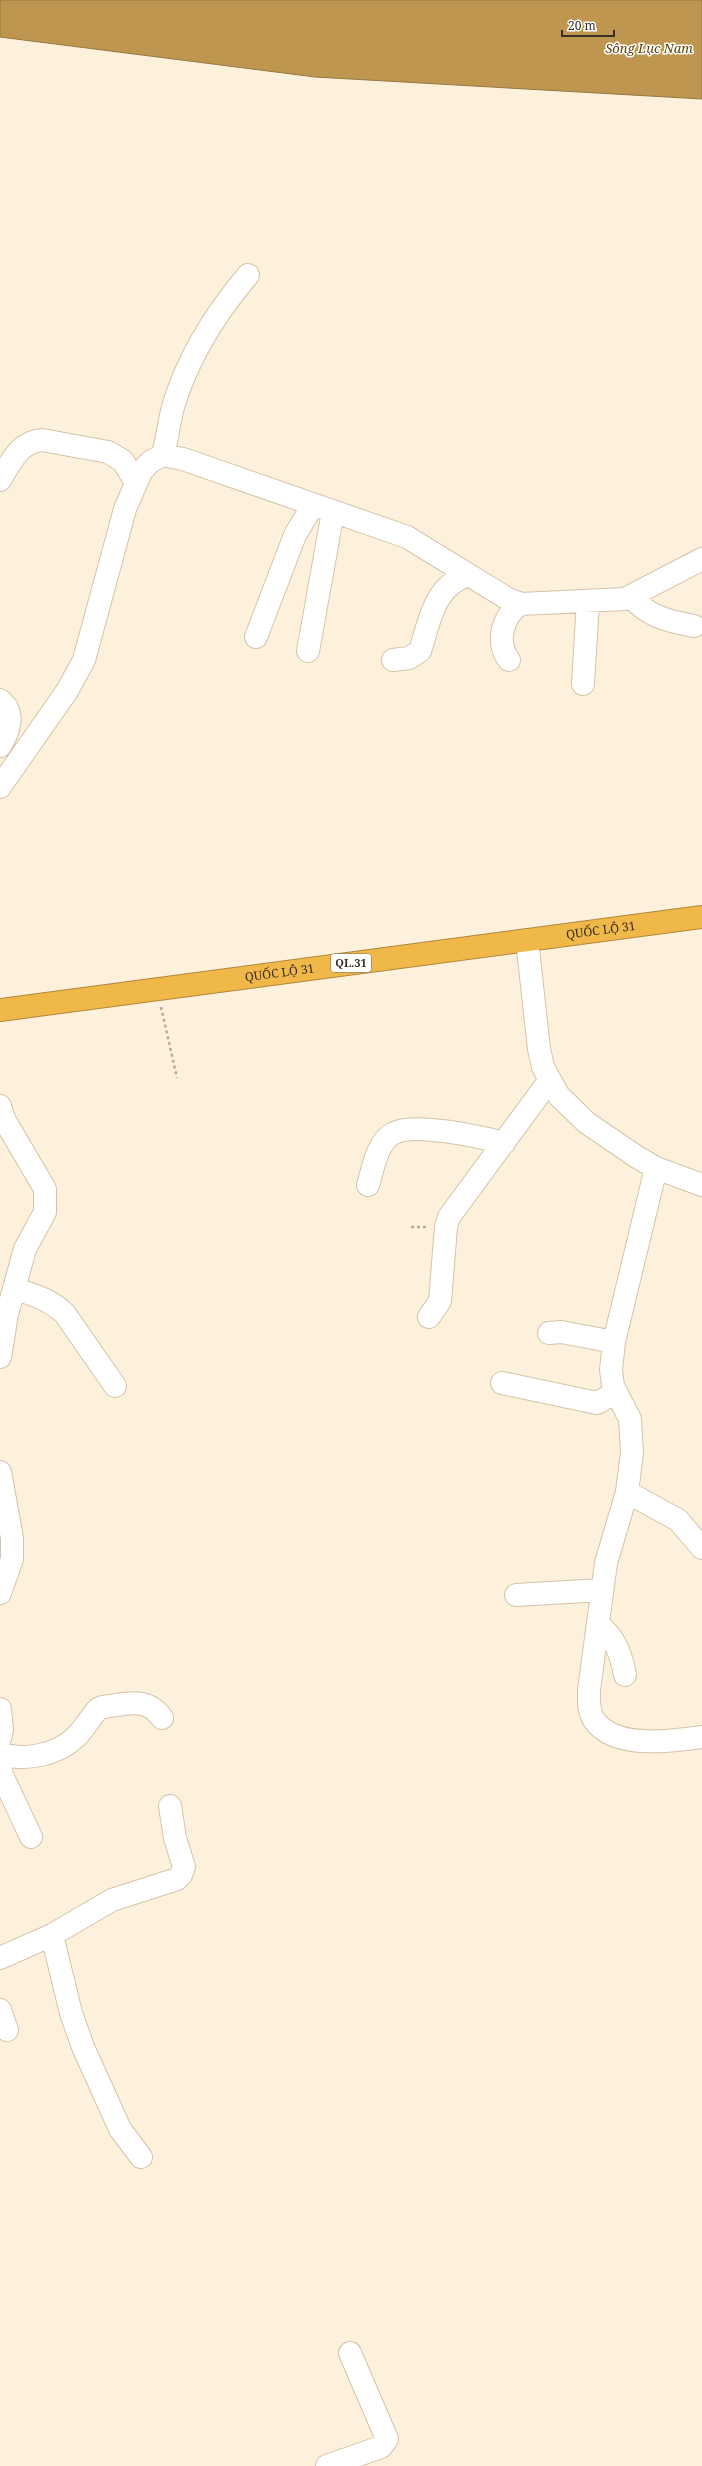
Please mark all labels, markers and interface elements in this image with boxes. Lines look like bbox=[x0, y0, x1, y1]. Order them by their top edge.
scale bar bbox=[562, 12, 614, 38]
text: 20 m bbox=[568, 17, 596, 34]
water label: Sông Lục Nam bbox=[605, 39, 693, 57]
street label: QUỐC LỘ 31 bbox=[565, 917, 636, 943]
road number: QL.31 bbox=[331, 954, 371, 972]
street label: QUỐC LỘ 31 bbox=[244, 959, 315, 985]

